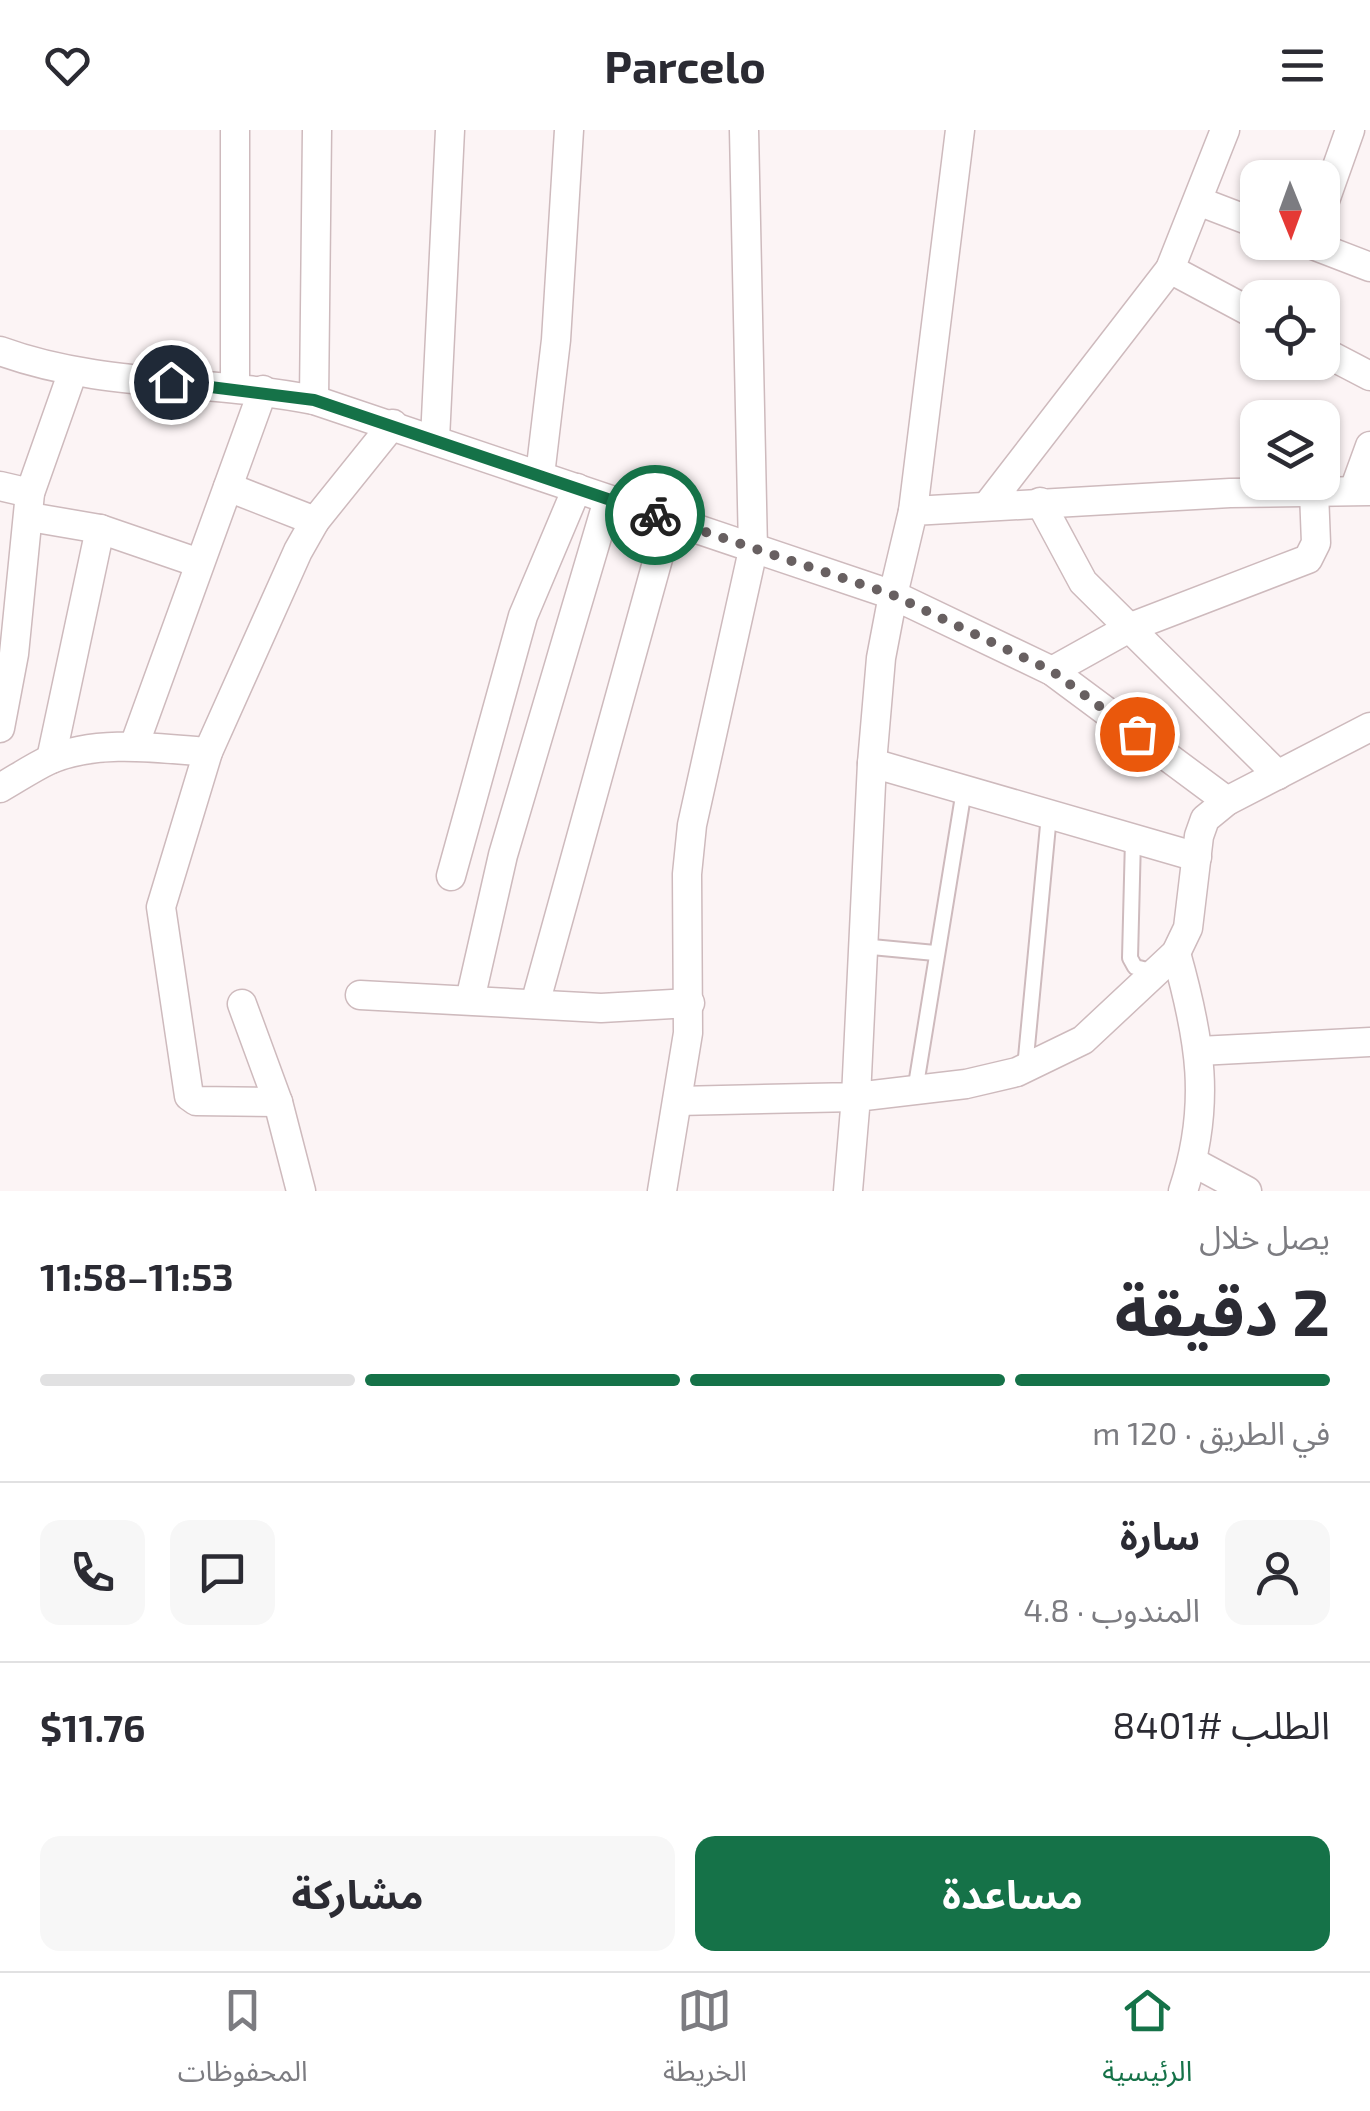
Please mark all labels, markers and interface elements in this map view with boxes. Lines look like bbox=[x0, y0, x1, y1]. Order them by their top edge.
icon: heart bbox=[40, 38, 95, 93]
text: Parcelo bbox=[604, 38, 766, 92]
icon: menu bbox=[1275, 38, 1330, 93]
north arrow bbox=[1240, 160, 1340, 260]
map controls bbox=[1240, 160, 1340, 500]
button: locate bbox=[1240, 280, 1340, 380]
pin bbox=[129, 340, 214, 425]
icon: home bbox=[144, 355, 199, 410]
button: layers bbox=[1240, 400, 1340, 500]
courier bbox=[605, 465, 705, 565]
icon: bike bbox=[628, 488, 683, 543]
pin bbox=[1095, 692, 1180, 777]
icon: bag bbox=[1110, 707, 1165, 762]
text: يصل خلال bbox=[1199, 1217, 1330, 1255]
text: 11:53–11:58 bbox=[40, 1253, 234, 1299]
text: 2 دقيقة bbox=[1115, 1271, 1330, 1349]
text: في الطريق · 120 m bbox=[1092, 1413, 1330, 1451]
text: سارة bbox=[1120, 1512, 1200, 1558]
button: phone bbox=[40, 1520, 145, 1625]
button: chat bbox=[170, 1520, 275, 1625]
button: person bbox=[1225, 1520, 1330, 1625]
text: المندوب · 4.8 bbox=[1023, 1590, 1200, 1628]
text: الطلب #8401 bbox=[1112, 1701, 1330, 1747]
text: $11.76 bbox=[40, 1704, 145, 1750]
button: مشاركة bbox=[40, 1836, 675, 1951]
button: مساعدة bbox=[695, 1836, 1330, 1951]
tab: المحفوظات bbox=[178, 1983, 308, 2102]
tab: الخريطة bbox=[663, 1983, 747, 2102]
tab: الرئيسية bbox=[1102, 1983, 1192, 2102]

